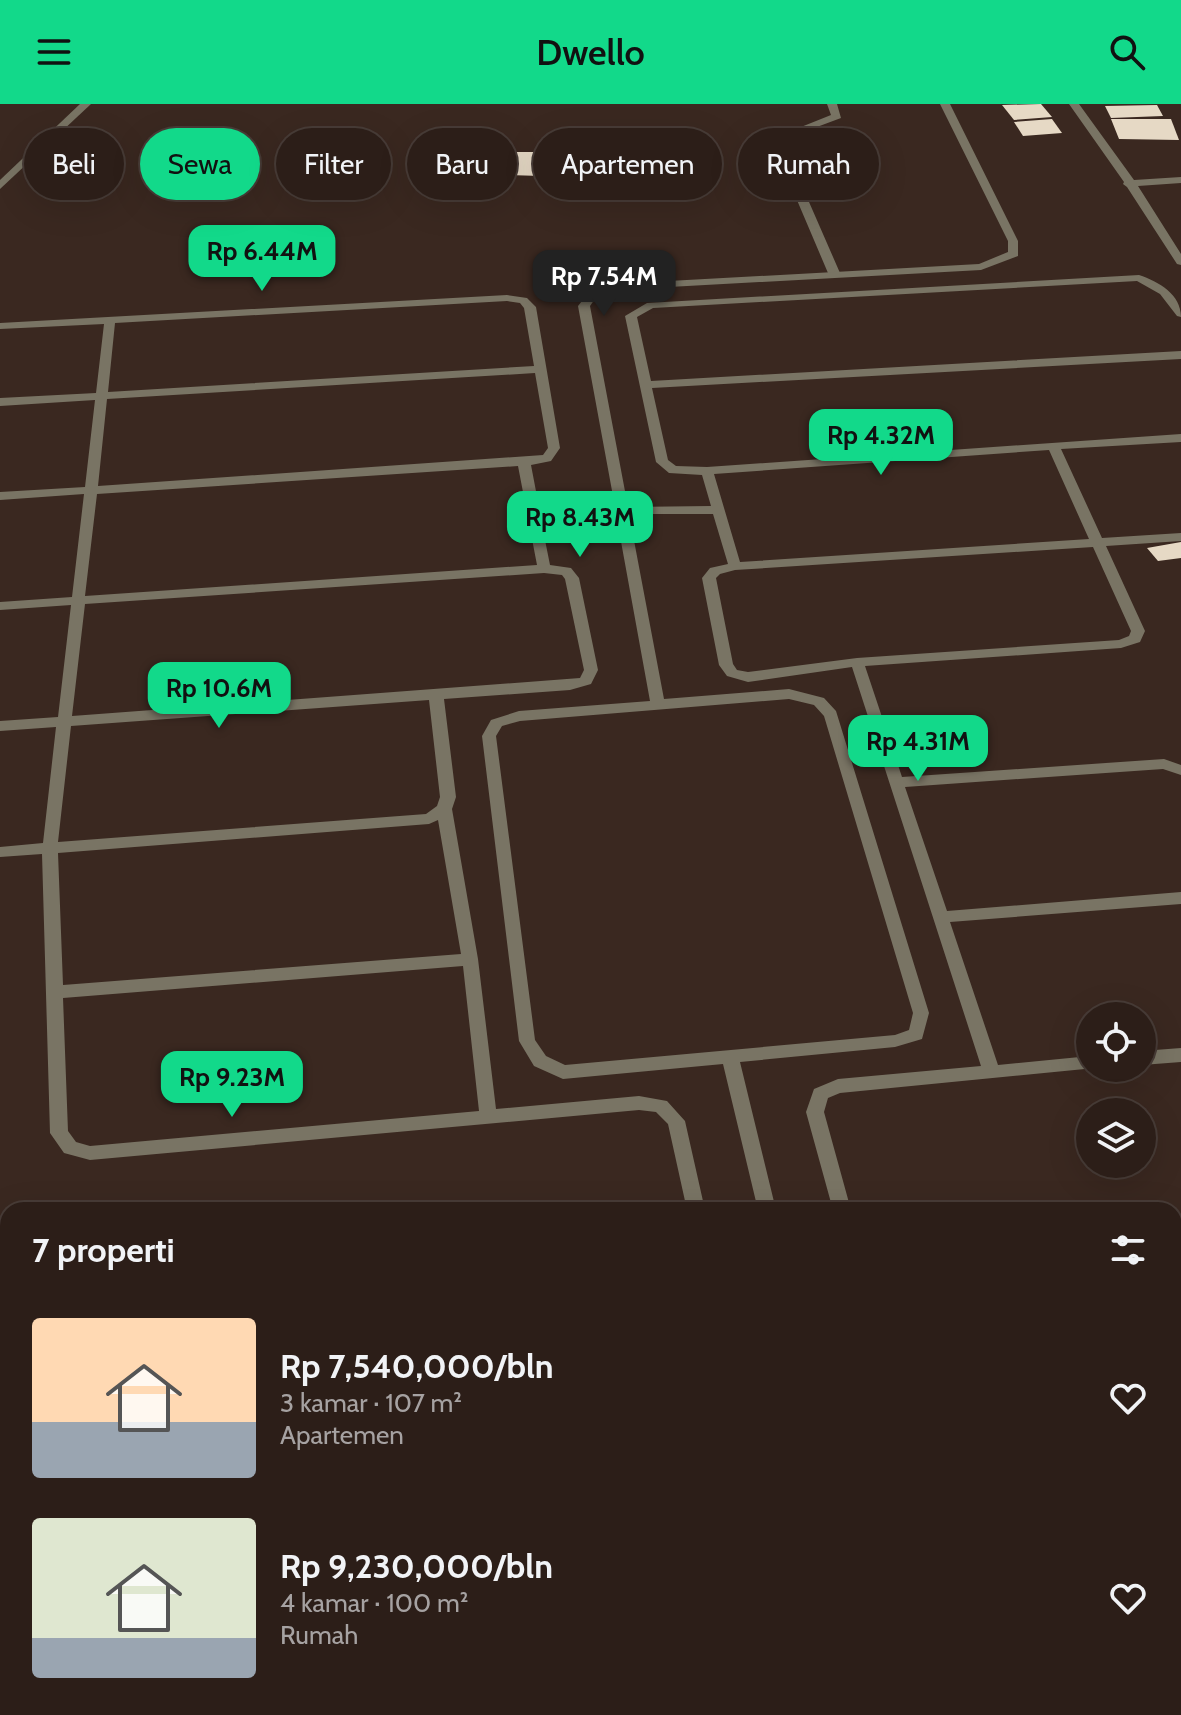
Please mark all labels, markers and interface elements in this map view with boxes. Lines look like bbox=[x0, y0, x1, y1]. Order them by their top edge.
icon: menu bbox=[32, 30, 76, 74]
text: Dwello bbox=[536, 30, 645, 74]
icon: search bbox=[1105, 30, 1149, 74]
chip: Beli bbox=[24, 128, 124, 200]
chip: Sewa bbox=[140, 128, 260, 200]
chip: Filter bbox=[276, 128, 391, 200]
chip: Baru bbox=[407, 128, 517, 200]
chip: Apartemen bbox=[533, 128, 722, 200]
chip: Rumah bbox=[738, 128, 879, 200]
pin: Rp 6.44M bbox=[179, 225, 345, 293]
text: Rp 6.44M bbox=[206, 235, 318, 267]
pin: Rp 7.54M bbox=[521, 250, 687, 318]
text: Rp 7.54M bbox=[551, 260, 657, 292]
pin: Rp 4.32M bbox=[798, 409, 964, 477]
text: Rp 4.32M bbox=[827, 419, 935, 451]
pin: Rp 8.43M bbox=[497, 491, 663, 559]
text: Rp 8.43M bbox=[525, 501, 635, 533]
pin: Rp 10.6M bbox=[136, 662, 302, 730]
text: Rp 10.6M bbox=[166, 672, 272, 704]
pin: Rp 4.31M bbox=[835, 715, 1001, 783]
text: Rp 4.31M bbox=[866, 725, 970, 757]
map controls bbox=[1076, 1002, 1156, 1178]
button: locate bbox=[1076, 1002, 1156, 1082]
pin: Rp 9.23M bbox=[149, 1051, 315, 1119]
text: Rp 9.23M bbox=[179, 1061, 285, 1093]
button: layers bbox=[1076, 1098, 1156, 1178]
icon: filters bbox=[1106, 1228, 1150, 1272]
text: 7 properti bbox=[32, 1229, 175, 1271]
text: Rp 7,540,000/bln bbox=[280, 1345, 554, 1387]
icon: home bbox=[96, 1350, 192, 1446]
icon: heart bbox=[1106, 1376, 1150, 1420]
text: 3 kamar · 107 m² bbox=[280, 1387, 462, 1419]
text: Apartemen bbox=[280, 1419, 404, 1451]
text: Rp 9,230,000/bln bbox=[280, 1545, 553, 1587]
icon: home bbox=[96, 1550, 192, 1646]
icon: heart bbox=[1106, 1576, 1150, 1620]
text: 4 kamar · 100 m² bbox=[280, 1587, 468, 1619]
text: Rumah bbox=[280, 1619, 358, 1651]

